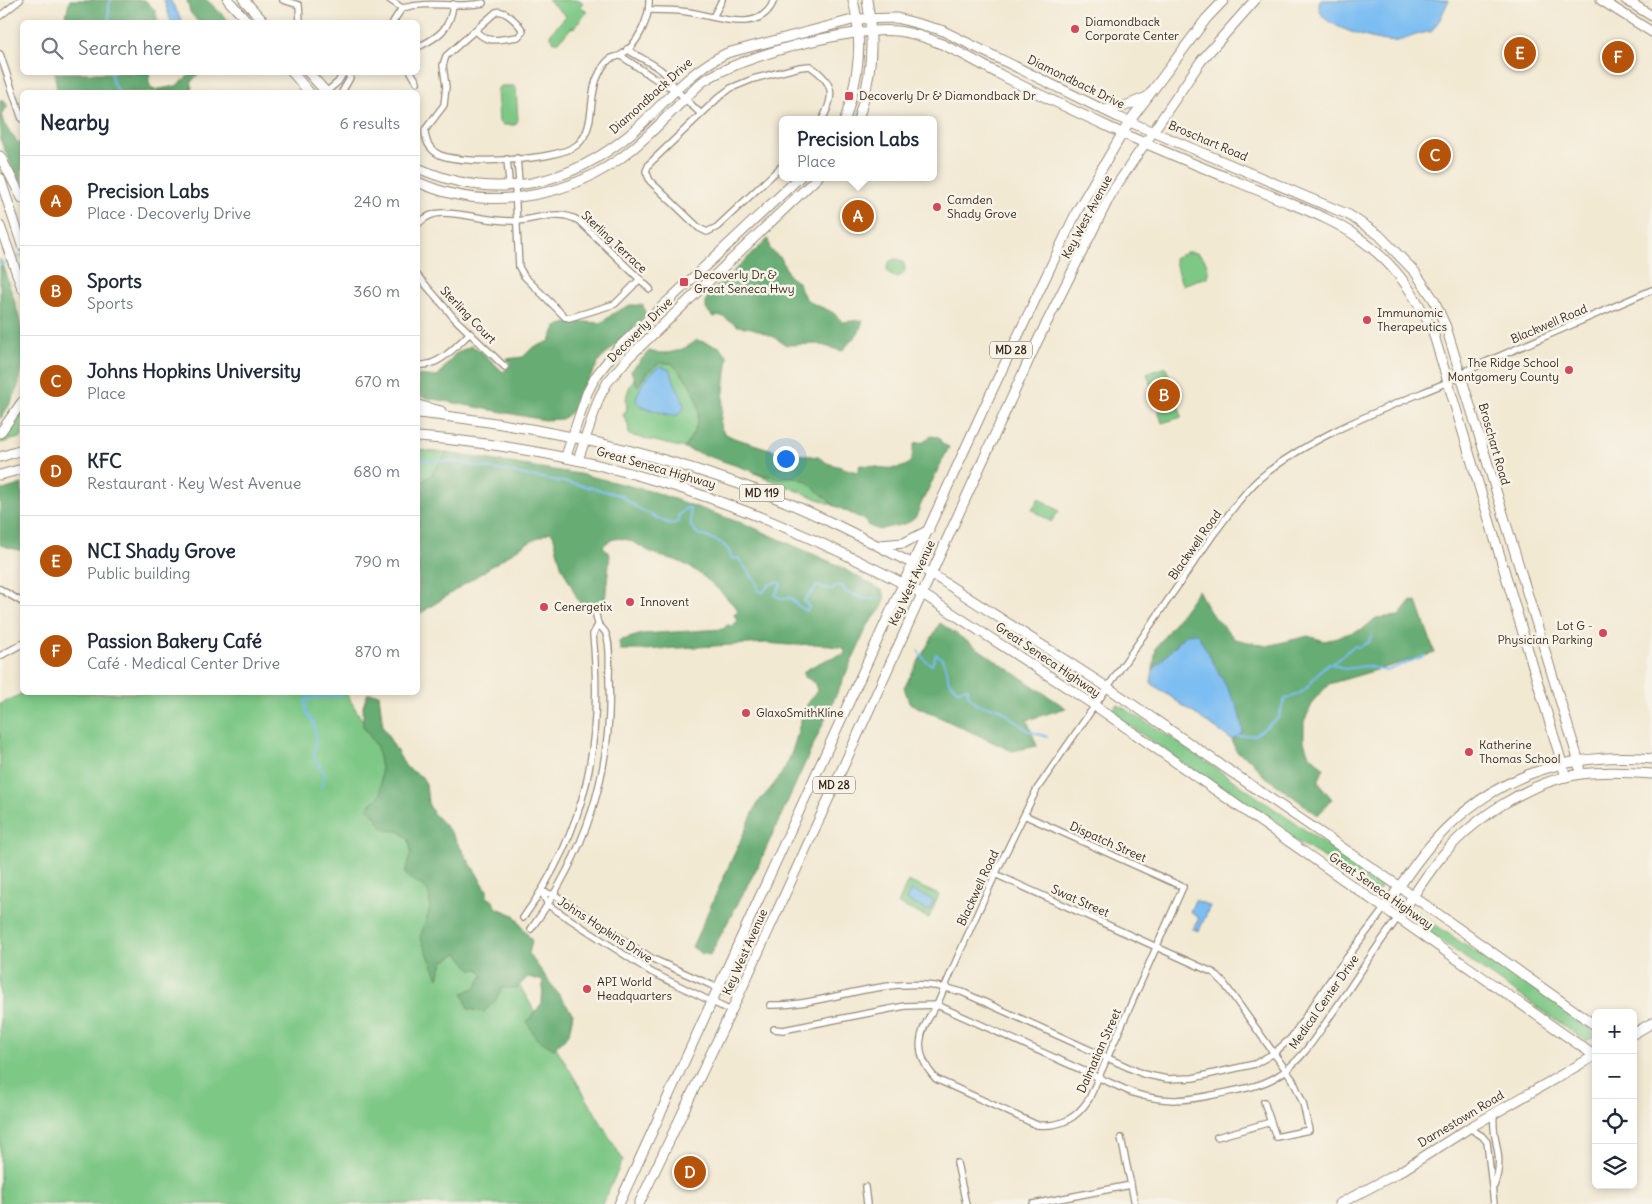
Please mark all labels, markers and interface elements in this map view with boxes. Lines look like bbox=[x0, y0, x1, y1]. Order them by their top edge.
place label: Diamondback Corporate Center bbox=[1085, 14, 1179, 43]
search box bbox=[20, 20, 420, 75]
marker: Diamondback Corporate Center bbox=[1069, 23, 1081, 35]
icon: search bbox=[38, 34, 66, 62]
pin: E bbox=[1504, 34, 1536, 72]
text: Search here bbox=[78, 36, 181, 60]
pin: F bbox=[1602, 38, 1634, 76]
street label: Diamondback Drive bbox=[1025, 52, 1127, 112]
street label: Diamondback Drive bbox=[606, 55, 695, 137]
place label: Decoverly Dr & Diamondback Dr bbox=[859, 88, 1036, 103]
marker: Decoverly Dr & Diamondback Dr bbox=[843, 90, 855, 102]
text: Nearby bbox=[40, 109, 110, 136]
text: 6 results bbox=[339, 113, 400, 133]
popup bbox=[779, 116, 937, 181]
street label: Broschart Road bbox=[1166, 117, 1250, 164]
text: Precision Labs bbox=[797, 127, 919, 151]
pin: C bbox=[1419, 136, 1451, 174]
text: Place bbox=[797, 151, 836, 171]
street label: Key West Avenue bbox=[1058, 172, 1115, 261]
text: Precision Labs bbox=[87, 179, 209, 203]
text: A bbox=[51, 191, 61, 211]
text: 240 m bbox=[354, 191, 400, 211]
place label: Camden Shady Grove bbox=[947, 192, 1017, 221]
pin: A bbox=[842, 197, 874, 235]
marker: Camden Shady Grove bbox=[931, 201, 943, 213]
text: Place · Decoverly Drive bbox=[87, 203, 251, 223]
street label: Sterling Terrace bbox=[578, 207, 650, 276]
place label: Decoverly Dr & Great Seneca Hwy bbox=[694, 267, 795, 296]
text: Sports bbox=[87, 269, 142, 293]
marker: Decoverly Dr & Great Seneca Hwy bbox=[678, 276, 690, 288]
text: B bbox=[51, 281, 61, 301]
text: 360 m bbox=[353, 281, 400, 301]
street label: Sterling Court bbox=[437, 283, 499, 347]
text: Sports bbox=[87, 293, 133, 313]
street label: Decoverly Drive bbox=[604, 294, 675, 365]
street label: Blackwell Road bbox=[1508, 301, 1589, 346]
place label: Immunomic Therapeutics bbox=[1377, 305, 1447, 334]
marker: Immunomic Therapeutics bbox=[1361, 314, 1373, 326]
road number: MD 28 bbox=[990, 342, 1032, 358]
place label: The Ridge School Montgomery County bbox=[1448, 355, 1559, 384]
text: Johns Hopkins University bbox=[87, 359, 301, 383]
marker: The Ridge School Montgomery County bbox=[1563, 364, 1575, 376]
text: C bbox=[51, 371, 61, 391]
text: 670 m bbox=[355, 371, 400, 391]
pin: B bbox=[1148, 376, 1180, 414]
text: Place bbox=[87, 383, 126, 403]
street label: Broschart Road bbox=[1476, 401, 1513, 487]
street label: Great Seneca Highway bbox=[595, 443, 718, 492]
your location bbox=[773, 446, 799, 472]
text: KFC bbox=[87, 449, 122, 473]
text: D bbox=[50, 461, 62, 481]
text: 680 m bbox=[353, 461, 400, 481]
text: Restaurant · Key West Avenue bbox=[87, 473, 301, 493]
road number: MD 119 bbox=[740, 484, 784, 502]
street label: Blackwell Road bbox=[1165, 507, 1224, 583]
street label: Key West Avenue bbox=[885, 538, 938, 628]
text: NCI Shady Grove bbox=[87, 539, 236, 563]
text: E bbox=[51, 551, 61, 571]
text: 790 m bbox=[355, 551, 400, 571]
text: Public building bbox=[87, 563, 190, 583]
place label: Innovent bbox=[640, 594, 689, 609]
marker: Innovent bbox=[624, 596, 636, 608]
place label: Cenergetix bbox=[554, 599, 612, 614]
marker: Cenergetix bbox=[538, 601, 550, 613]
place label: Lot G - Physician Parking bbox=[1497, 618, 1593, 647]
street label: Great Seneca Highway bbox=[993, 619, 1104, 700]
marker: Lot G - Physician Parking bbox=[1597, 627, 1609, 639]
text: Passion Bakery Café bbox=[87, 629, 262, 653]
text: F bbox=[51, 641, 61, 661]
text: 870 m bbox=[355, 641, 400, 661]
text: Café · Medical Center Drive bbox=[87, 653, 280, 673]
place label: GlaxoSmithKline bbox=[756, 705, 844, 720]
marker: GlaxoSmithKline bbox=[740, 707, 752, 719]
place label: Katherine Thomas School bbox=[1479, 737, 1561, 766]
marker: Katherine Thomas School bbox=[1463, 746, 1475, 758]
road number: MD 28 bbox=[813, 776, 855, 794]
street label: Dispatch Street bbox=[1068, 818, 1149, 865]
street label: Blackwell Road bbox=[953, 848, 1002, 928]
street label: Great Seneca Highway bbox=[1326, 849, 1436, 932]
street label: Swat Street bbox=[1049, 881, 1111, 920]
street label: Johns Hopkins Drive bbox=[555, 893, 655, 966]
street label: Key West Avenue bbox=[719, 906, 770, 997]
street label: Medical Center Drive bbox=[1285, 952, 1362, 1052]
place label: API World Headquarters bbox=[597, 974, 672, 1003]
marker: API World Headquarters bbox=[581, 983, 593, 995]
street label: Dalmatian Street bbox=[1073, 1006, 1124, 1095]
map controls bbox=[1592, 1009, 1637, 1189]
button: + bbox=[1592, 1009, 1637, 1054]
button: − bbox=[1592, 1054, 1637, 1099]
street label: Darnestown Road bbox=[1415, 1087, 1506, 1150]
button: locate bbox=[1592, 1099, 1637, 1144]
button: layers bbox=[1592, 1144, 1637, 1189]
pin: D bbox=[674, 1153, 706, 1191]

